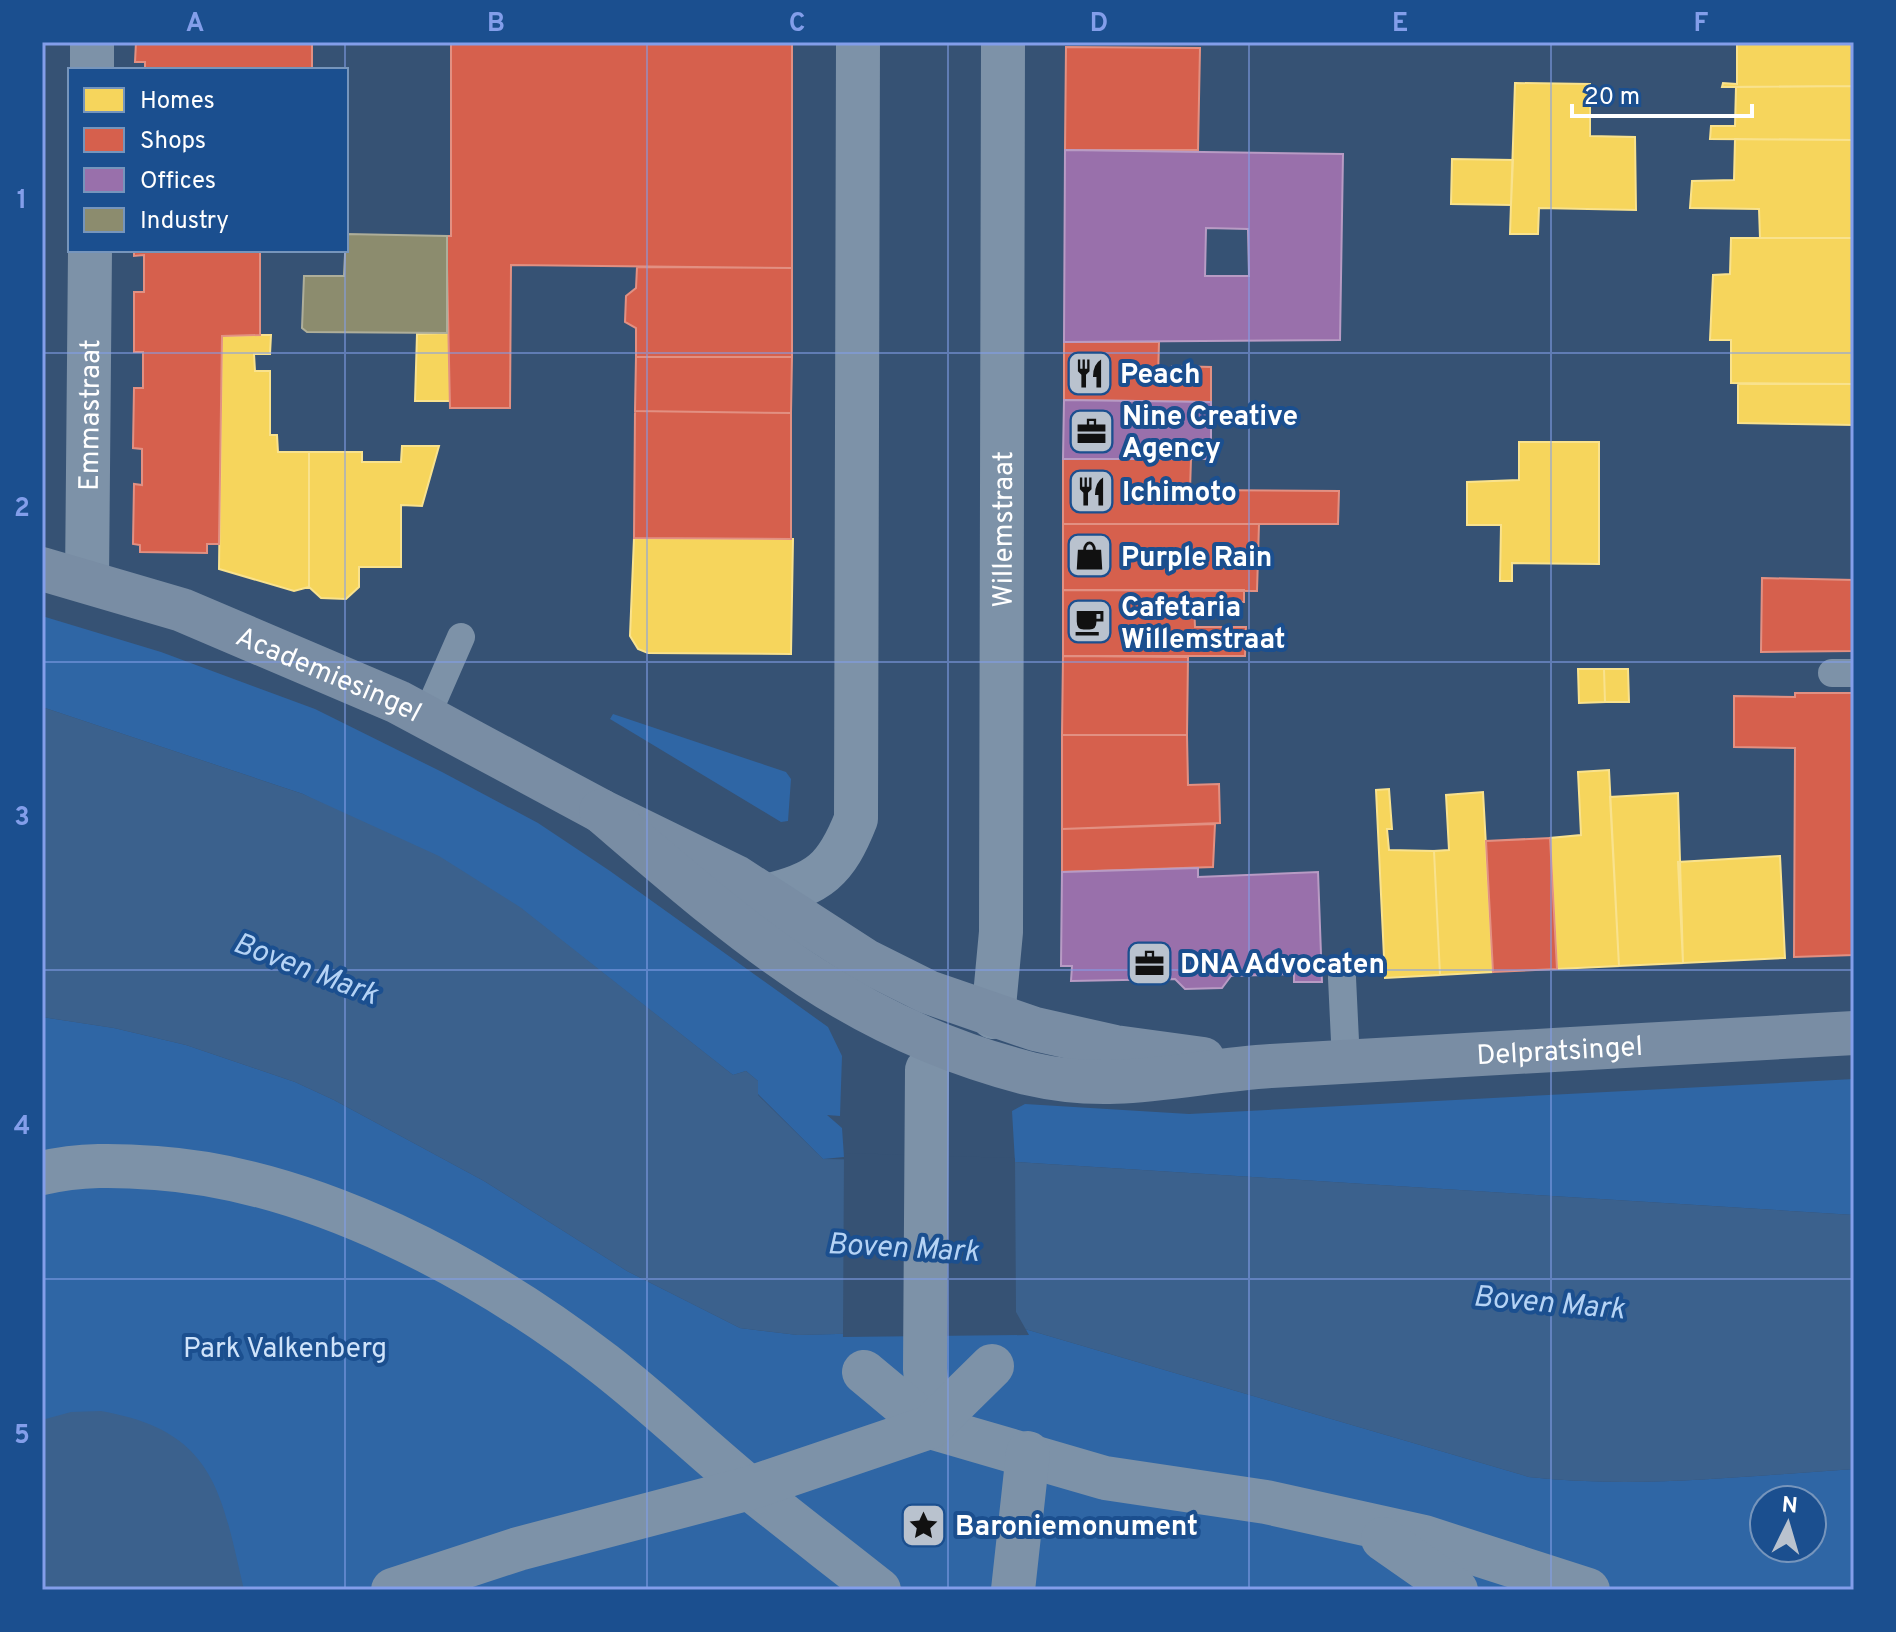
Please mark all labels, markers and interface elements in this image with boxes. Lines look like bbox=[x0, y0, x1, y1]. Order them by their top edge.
text: A bbox=[186, 8, 204, 41]
text: B bbox=[487, 8, 505, 41]
text: C bbox=[789, 8, 805, 41]
text: D bbox=[1090, 8, 1108, 41]
text: E bbox=[1392, 8, 1408, 41]
text: F bbox=[1694, 8, 1709, 41]
legend bbox=[68, 68, 348, 252]
scale bar bbox=[1572, 68, 1752, 118]
text: 20 m bbox=[1584, 83, 1640, 113]
text: Homes bbox=[140, 87, 215, 117]
text: Shops bbox=[140, 127, 206, 157]
text: Offices bbox=[140, 167, 216, 197]
text: 1 bbox=[17, 185, 27, 218]
text: Industry bbox=[140, 207, 229, 237]
street label: Emmastraat bbox=[73, 339, 110, 491]
restaurant icon: Peach bbox=[1065, 349, 1113, 397]
place label: Peach bbox=[1120, 358, 1200, 394]
place label: Nine Creative Agency bbox=[1122, 400, 1298, 468]
office icon: Nine Creative Agency bbox=[1067, 407, 1115, 455]
street label: Willemstraat bbox=[987, 451, 1023, 608]
restaurant icon: Ichimoto bbox=[1067, 467, 1115, 515]
place label: Ichimoto bbox=[1122, 476, 1237, 512]
text: 2 bbox=[14, 493, 30, 526]
shop icon: Purple Rain bbox=[1066, 532, 1114, 580]
place label: Purple Rain bbox=[1121, 541, 1272, 577]
place label: Cafetaria Willemstraat bbox=[1121, 591, 1286, 659]
cafe icon: Cafetaria Willemstraat bbox=[1066, 598, 1114, 646]
street label: Academiesingel bbox=[230, 620, 427, 732]
text: 3 bbox=[14, 802, 30, 835]
water label: Boven Mark bbox=[228, 926, 383, 1015]
office icon: DNA Advocaten bbox=[1125, 939, 1173, 987]
place label: DNA Advocaten bbox=[1180, 948, 1385, 984]
street label: Delpratsingel bbox=[1476, 1030, 1644, 1075]
text: 4 bbox=[14, 1111, 30, 1144]
water label: Boven Mark bbox=[826, 1227, 980, 1272]
water label: Boven Mark bbox=[1472, 1279, 1627, 1330]
park label: Park Valkenberg bbox=[183, 1332, 387, 1368]
text: 5 bbox=[14, 1420, 30, 1453]
north arrow bbox=[1748, 1484, 1828, 1564]
text: N bbox=[1780, 1492, 1799, 1521]
place icon: Baroniemonument bbox=[900, 1501, 948, 1549]
place label: Baroniemonument bbox=[955, 1510, 1198, 1546]

